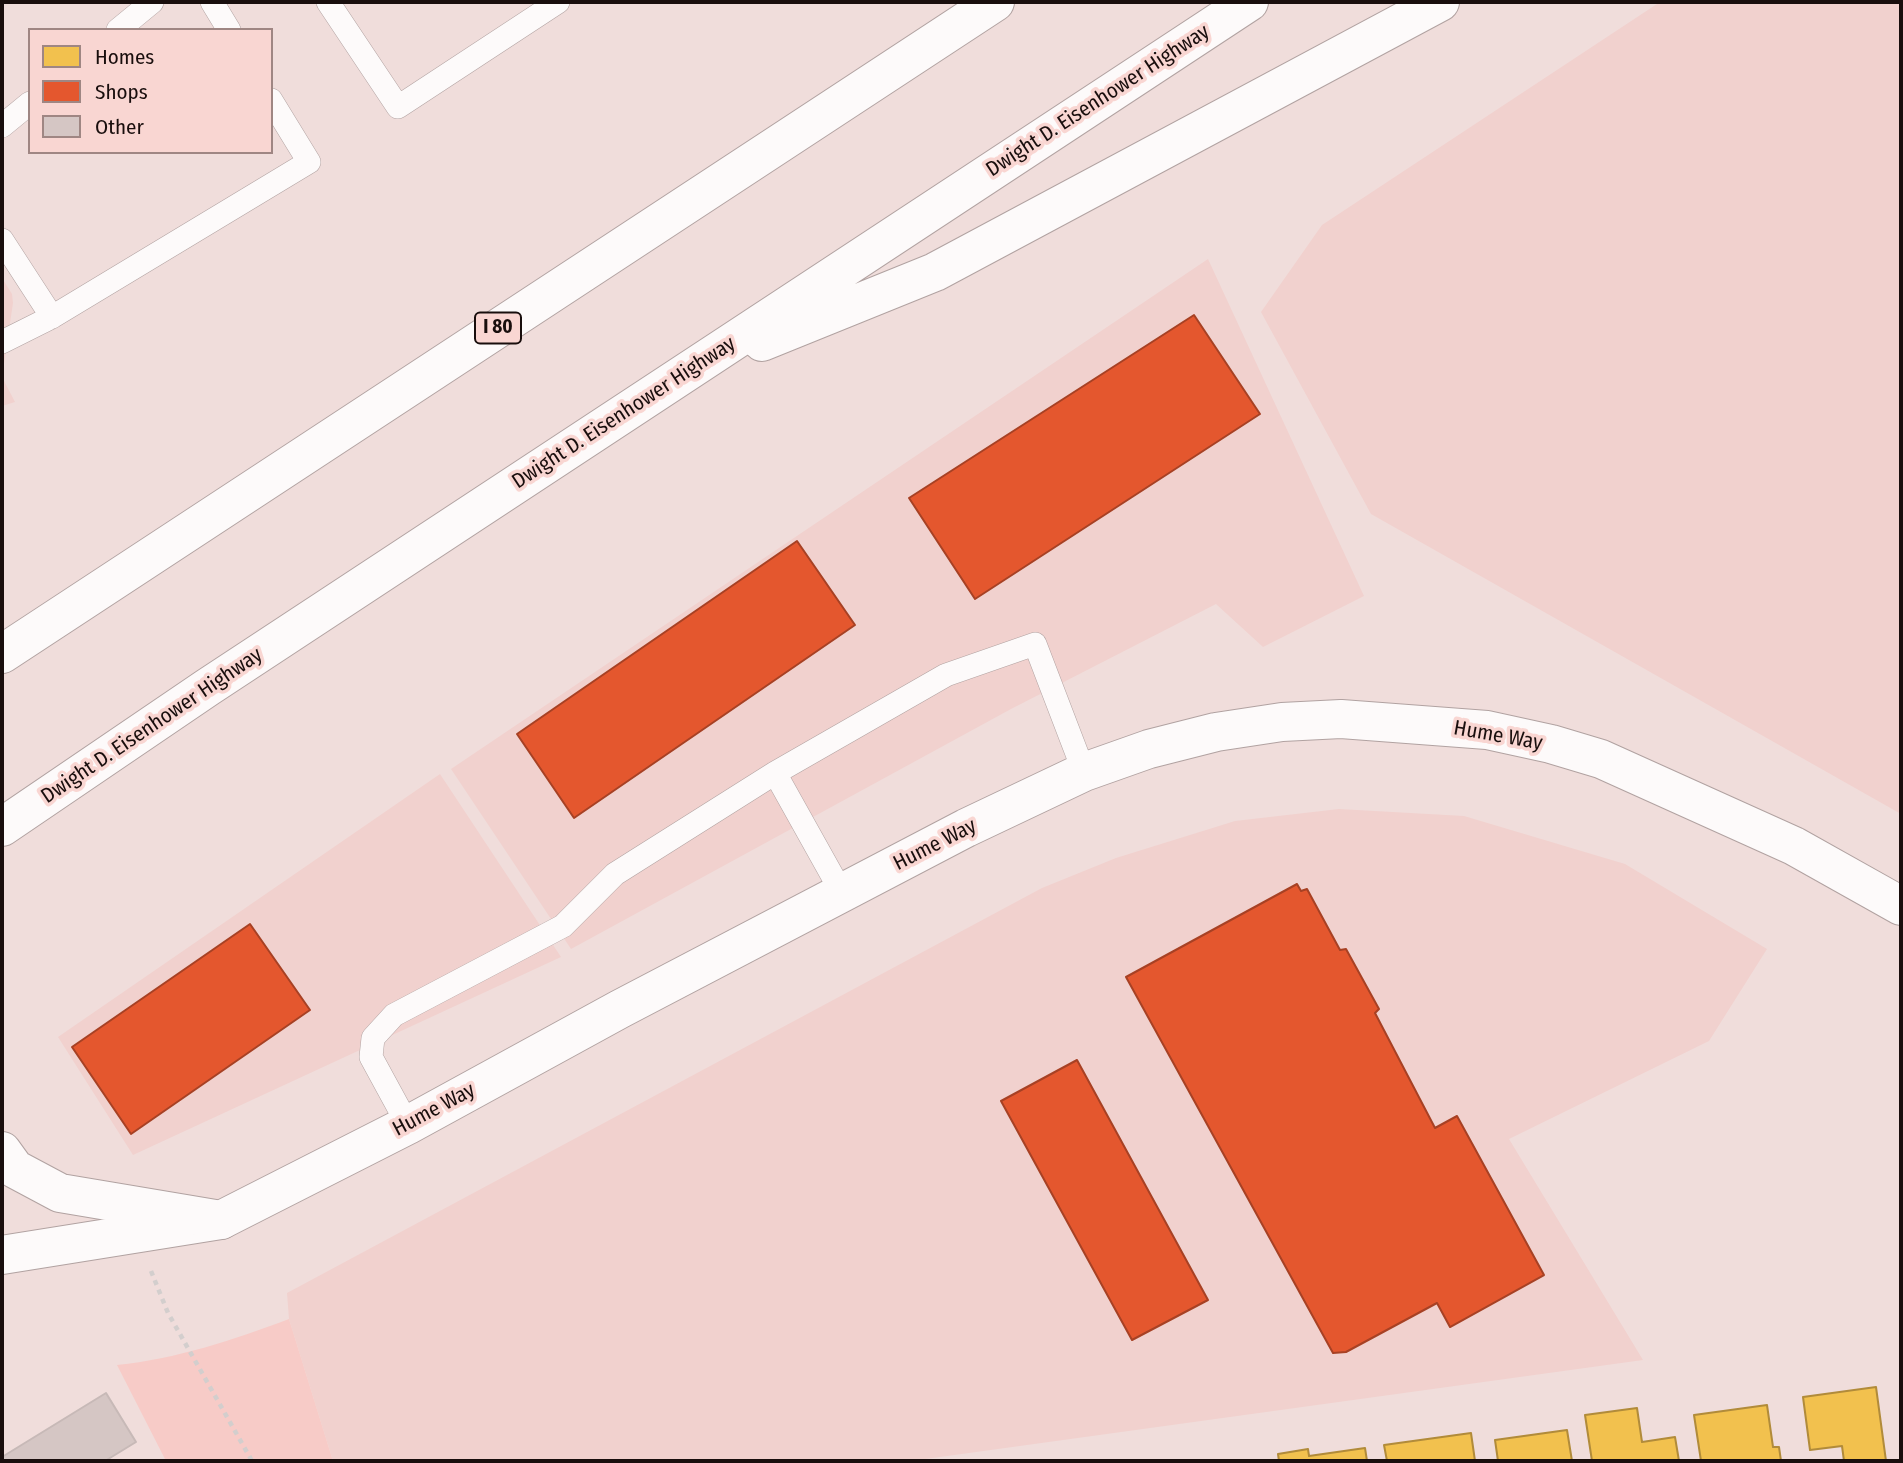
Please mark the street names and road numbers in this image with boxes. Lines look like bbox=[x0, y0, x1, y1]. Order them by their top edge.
street label: Dwight D. Eisenhower Highway bbox=[982, 19, 1214, 183]
road number: I 80 bbox=[475, 312, 521, 344]
street label: Dwight D. Eisenhower Highway bbox=[508, 331, 740, 495]
street label: Dwight D. Eisenhower Highway bbox=[37, 643, 267, 809]
street label: Hume Way bbox=[1452, 716, 1544, 756]
street label: Hume Way bbox=[889, 813, 981, 877]
street label: Hume Way bbox=[389, 1078, 479, 1142]

